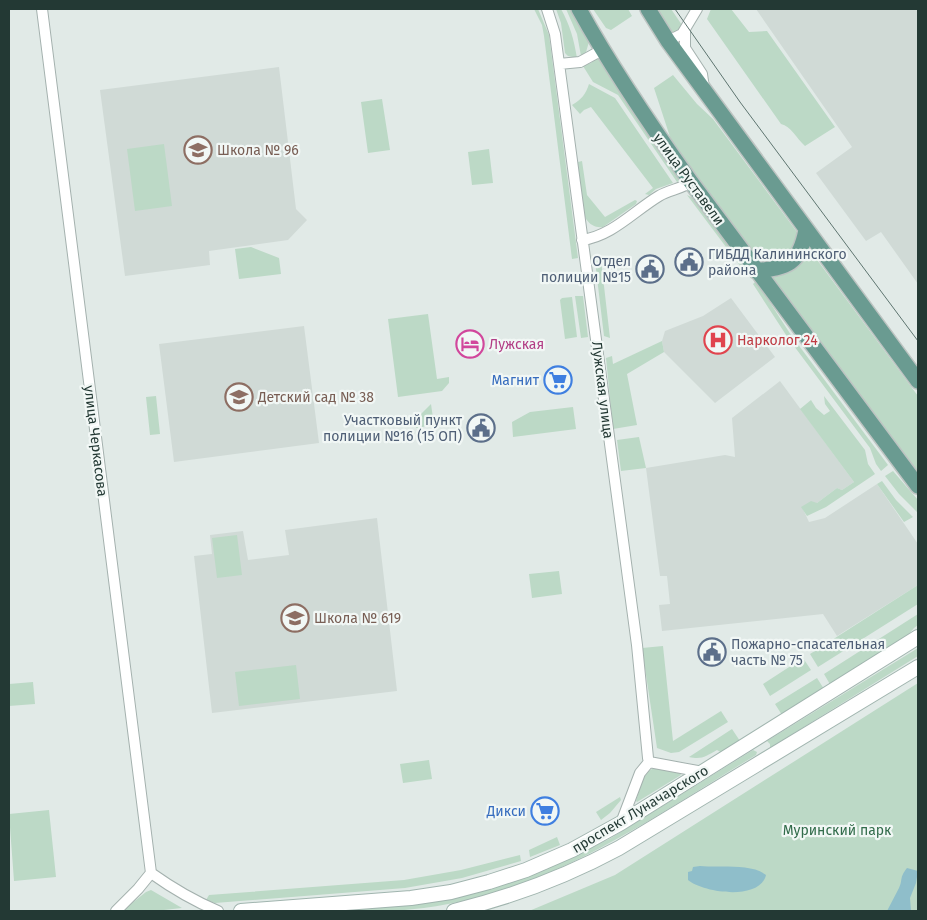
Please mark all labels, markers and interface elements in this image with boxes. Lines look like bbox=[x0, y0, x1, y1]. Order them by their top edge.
street label: улица Руставели bbox=[650, 130, 728, 229]
school or university icon: Школа № 96 bbox=[183, 135, 213, 165]
place label: Школа № 96 bbox=[217, 142, 299, 159]
place label: ГИБДД Калининского района bbox=[708, 246, 847, 279]
public building icon: ГИБДД Калининского района bbox=[674, 247, 704, 277]
place label: Отдел полиции №15 bbox=[541, 253, 631, 286]
public building icon: Отдел полиции №15 bbox=[635, 254, 665, 284]
hospital icon: Нарколог 24 bbox=[703, 325, 733, 355]
hotel icon: Лужская bbox=[455, 329, 485, 359]
place label: Нарколог 24 bbox=[737, 332, 818, 349]
place label: Лужская bbox=[489, 336, 544, 353]
street label: Лужская улица bbox=[588, 340, 617, 440]
supermarket icon: Магнит bbox=[543, 365, 573, 395]
place label: Магнит bbox=[491, 372, 540, 389]
school or university icon: Детский сад № 38 bbox=[224, 382, 254, 412]
street label: улица Черкасова bbox=[80, 385, 111, 498]
place label: Детский сад № 38 bbox=[257, 389, 374, 406]
place label: Участковый пункт полиции №16 (15 ОП) bbox=[323, 412, 463, 445]
public building icon: Участковый пункт полиции №16 (15 ОП) bbox=[466, 413, 496, 443]
school or university icon: Школа № 619 bbox=[280, 603, 310, 633]
place label: Школа № 619 bbox=[314, 610, 401, 627]
place label: Пожарно-спасательная часть № 75 bbox=[731, 636, 885, 669]
public building icon: Пожарно-спасательная часть № 75 bbox=[697, 637, 727, 667]
street label: проспект Луначарского bbox=[569, 762, 712, 857]
supermarket icon: Дикси bbox=[530, 796, 560, 826]
place label: Дикси bbox=[486, 803, 526, 820]
park label: Муринский парк bbox=[783, 822, 892, 839]

